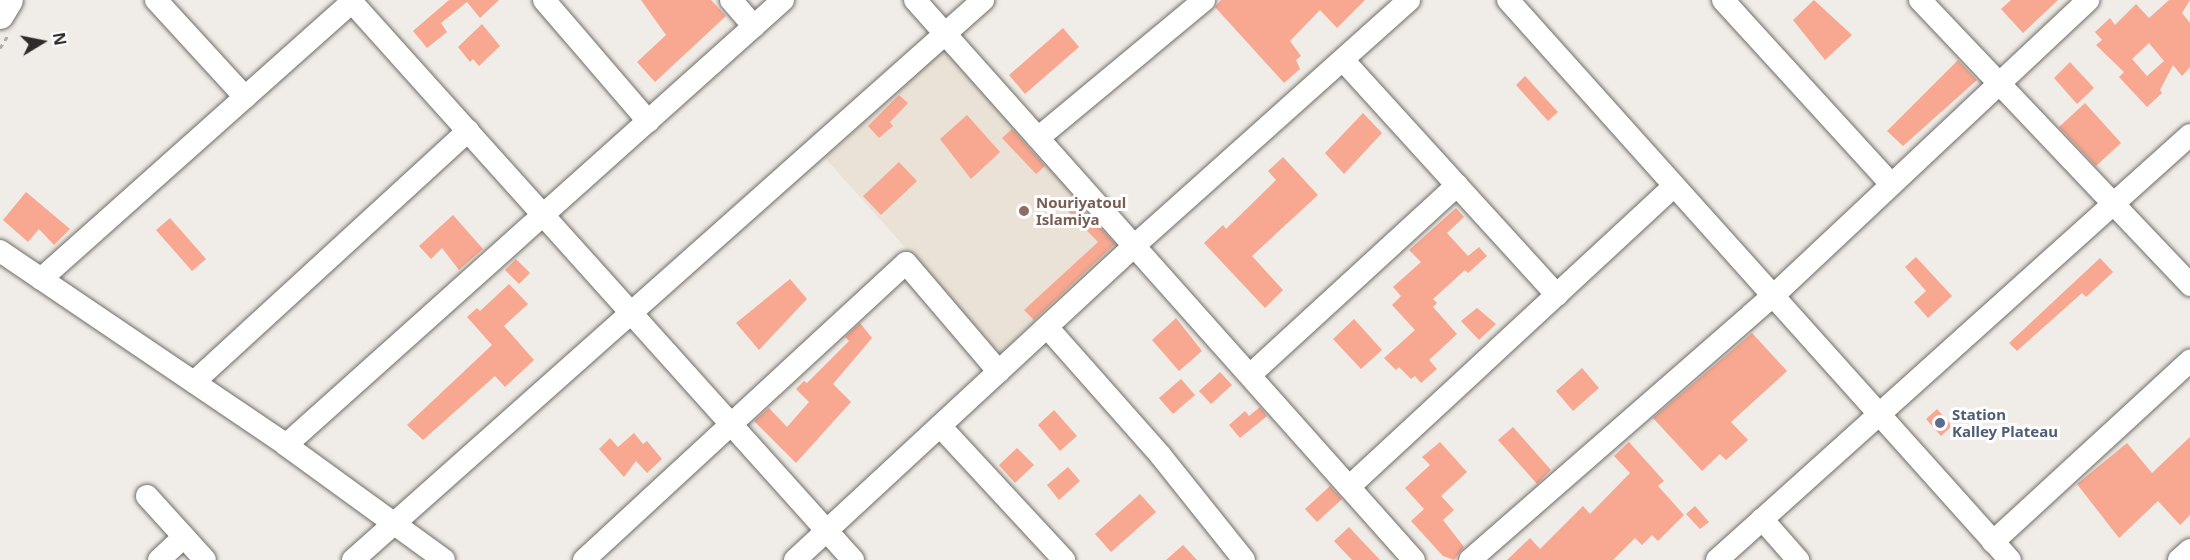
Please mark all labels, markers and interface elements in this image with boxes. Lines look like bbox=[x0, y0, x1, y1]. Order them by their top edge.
north arrow bbox=[12, 12, 72, 72]
text: N bbox=[48, 31, 72, 47]
place label: Nouriyatoul Islamiya bbox=[1036, 193, 1126, 228]
marker: Nouriyatoul Islamiya bbox=[1017, 204, 1031, 218]
place label: Station Kalley Plateau bbox=[1952, 405, 2058, 440]
marker: Station Kalley Plateau bbox=[1933, 416, 1947, 430]

